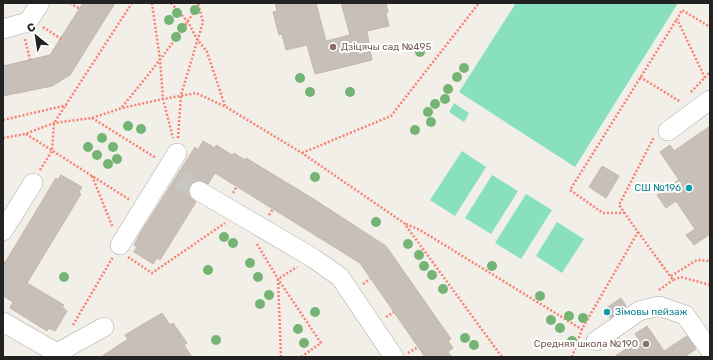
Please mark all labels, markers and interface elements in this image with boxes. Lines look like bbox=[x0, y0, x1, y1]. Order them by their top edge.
north arrow bbox=[16, 16, 56, 56]
text: С bbox=[25, 20, 38, 35]
place label: Дзіцячы сад №495 bbox=[341, 41, 431, 53]
marker: Дзіцячы сад №495 bbox=[328, 42, 338, 52]
place label: СШ №196 bbox=[635, 182, 681, 194]
marker: СШ №196 bbox=[684, 183, 694, 193]
place label: Зімовы пейзаж bbox=[615, 306, 688, 318]
marker: Зімовы пейзаж bbox=[602, 307, 612, 317]
place label: Средняя школа №190 bbox=[534, 338, 638, 350]
marker: Средняя школа №190 bbox=[641, 339, 651, 349]

